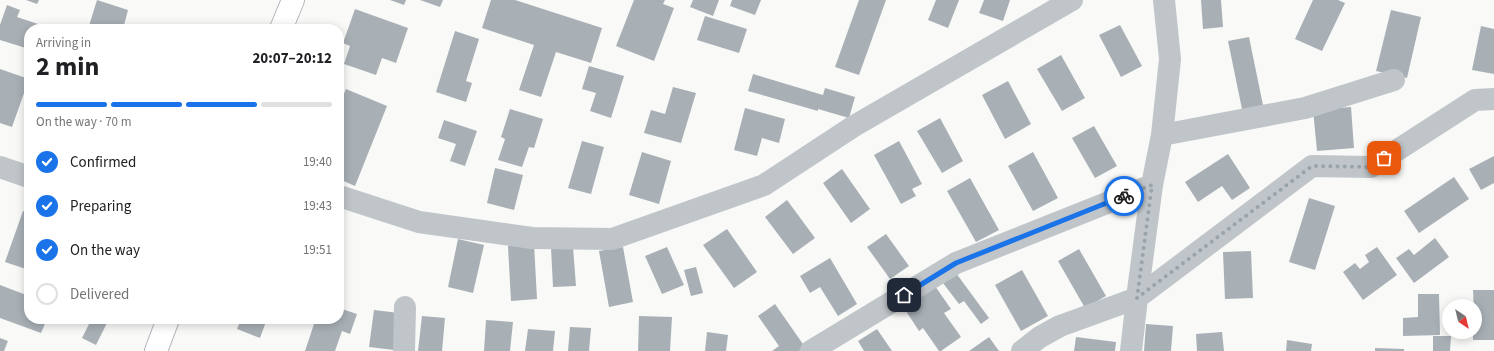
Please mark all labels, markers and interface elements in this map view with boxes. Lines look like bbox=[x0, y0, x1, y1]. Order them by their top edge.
text: Arriving in bbox=[36, 34, 91, 52]
text: 2 min bbox=[36, 48, 99, 85]
text: 20:07–20:12 bbox=[252, 48, 332, 69]
text: On the way · 70 m bbox=[36, 113, 131, 131]
pin bbox=[1367, 141, 1401, 175]
icon: bag bbox=[1373, 147, 1395, 169]
icon: check bbox=[36, 151, 58, 173]
text: Confirmed bbox=[70, 152, 136, 173]
text: 19:40 bbox=[303, 153, 332, 171]
courier bbox=[1104, 176, 1144, 216]
icon: bike bbox=[1113, 185, 1135, 207]
icon: check bbox=[36, 195, 58, 217]
text: Preparing bbox=[70, 196, 131, 217]
text: 19:43 bbox=[303, 197, 332, 215]
icon: check bbox=[36, 239, 58, 261]
text: On the way bbox=[70, 240, 140, 261]
text: 19:51 bbox=[303, 241, 332, 259]
pin bbox=[887, 278, 921, 312]
text: Delivered bbox=[70, 284, 129, 305]
icon: home bbox=[893, 284, 915, 306]
north arrow bbox=[1442, 299, 1482, 339]
map controls bbox=[1442, 299, 1482, 339]

